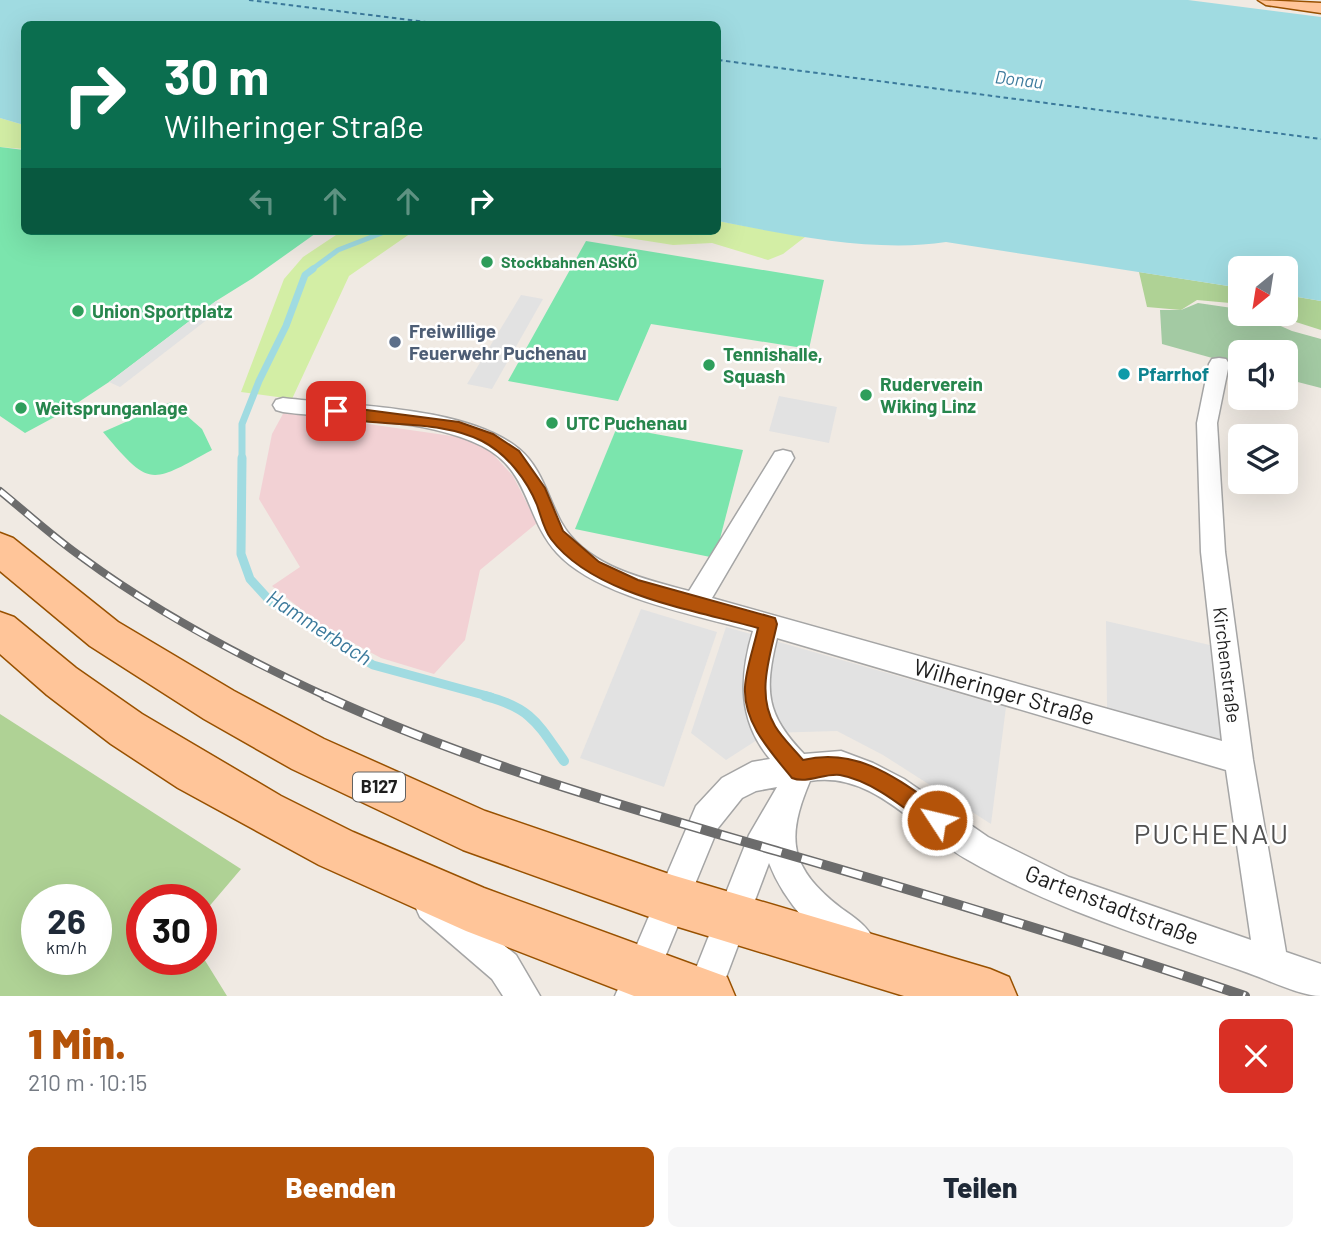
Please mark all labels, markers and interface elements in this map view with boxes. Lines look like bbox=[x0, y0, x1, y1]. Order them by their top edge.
text: 30 m bbox=[164, 46, 269, 105]
icon: right bbox=[49, 49, 140, 140]
water label: Donau bbox=[994, 65, 1045, 93]
text: Wilheringer Straße bbox=[164, 106, 424, 144]
icon: left bbox=[243, 182, 281, 220]
icon: ahead bbox=[316, 182, 354, 220]
icon: ahead bbox=[389, 182, 427, 220]
icon: right bbox=[462, 182, 500, 220]
place label: Stockbahnen ASKÖ bbox=[501, 252, 637, 271]
marker: Stockbahnen ASKÖ bbox=[479, 254, 495, 270]
north arrow bbox=[1228, 256, 1298, 326]
map controls bbox=[1228, 256, 1298, 494]
place label: Union Sportplatz bbox=[92, 299, 233, 322]
marker: Union Sportplatz bbox=[70, 303, 86, 319]
place label: Freiwillige Feuerwehr Puchenau bbox=[409, 319, 587, 364]
marker: Freiwillige Feuerwehr Puchenau bbox=[387, 334, 403, 350]
button: sound bbox=[1228, 340, 1298, 410]
place label: Tennishalle, Squash bbox=[723, 342, 823, 387]
marker: Tennishalle, Squash bbox=[701, 357, 717, 373]
place label: Pfarrhof bbox=[1138, 362, 1209, 385]
marker: Pfarrhof bbox=[1116, 366, 1132, 382]
place label: Ruderverein Wiking Linz bbox=[880, 372, 983, 417]
pin bbox=[306, 381, 366, 441]
marker: Ruderverein Wiking Linz bbox=[858, 387, 874, 403]
icon: arrive bbox=[317, 392, 355, 430]
place label: Weitsprunganlage bbox=[35, 396, 188, 419]
marker: Weitsprunganlage bbox=[13, 400, 29, 416]
place label: UTC Puchenau bbox=[566, 411, 687, 434]
marker: UTC Puchenau bbox=[544, 415, 560, 431]
button: layers bbox=[1228, 424, 1298, 494]
water label: Hammerbach bbox=[263, 584, 377, 670]
street label: Kirchenstraße bbox=[1209, 605, 1246, 724]
street label: Wilheringer Straße bbox=[911, 652, 1098, 730]
road number: B127 bbox=[353, 772, 405, 802]
position arrow bbox=[900, 783, 974, 857]
district label: PUCHENAU bbox=[1134, 816, 1290, 850]
street label: Gartenstadtstraße bbox=[1022, 858, 1203, 950]
speed limit sign: 30 bbox=[126, 884, 217, 975]
text: 26 bbox=[47, 899, 86, 941]
text: km/h bbox=[46, 936, 87, 958]
text: 1 Min. bbox=[28, 1017, 126, 1067]
button: close bbox=[1219, 1019, 1293, 1093]
text: 210 m · 10:15 bbox=[28, 1068, 147, 1096]
button: Beenden bbox=[28, 1147, 654, 1227]
button: Teilen bbox=[668, 1147, 1293, 1227]

